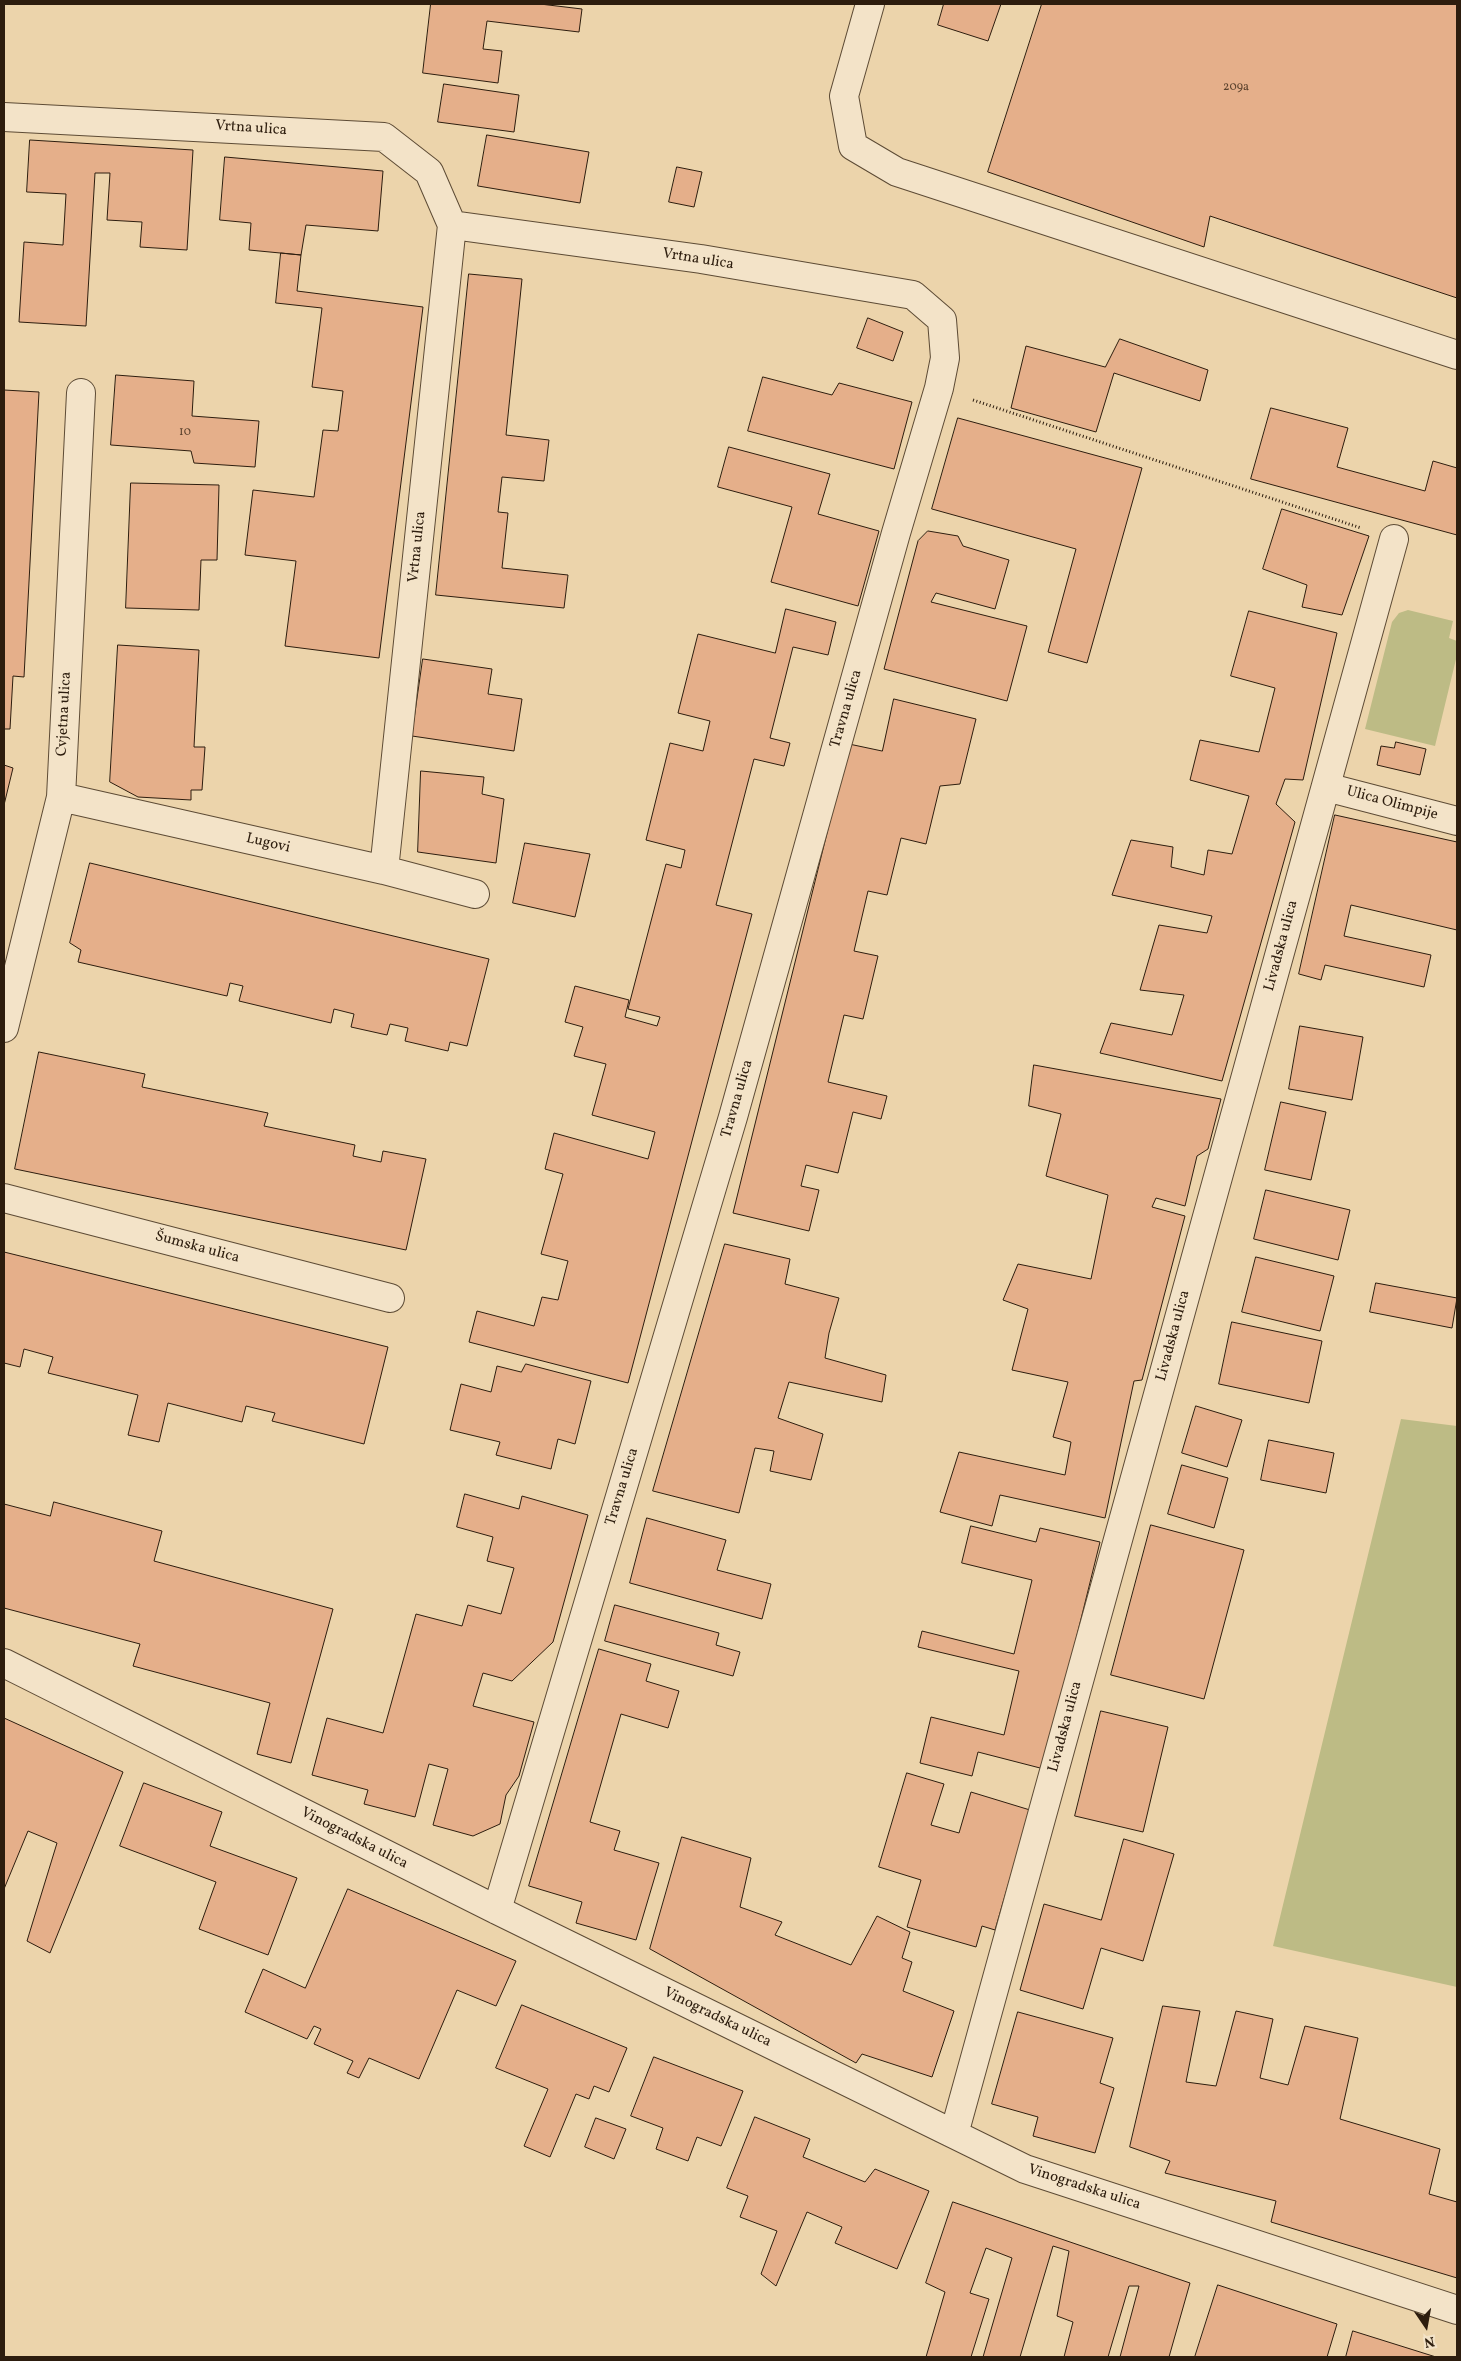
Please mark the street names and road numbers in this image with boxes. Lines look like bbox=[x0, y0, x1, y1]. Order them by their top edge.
street label: Vrtna ulica bbox=[215, 118, 287, 140]
street label: Vrtna ulica bbox=[661, 245, 735, 275]
street label: Vrtna ulica bbox=[405, 510, 431, 584]
street label: Travna ulica bbox=[827, 668, 867, 750]
street label: Cvjetna ulica bbox=[54, 671, 76, 757]
street label: Ulica Olimpije bbox=[1344, 783, 1440, 825]
street label: Lugovi bbox=[244, 830, 292, 858]
street label: Livadska ulica bbox=[1261, 899, 1303, 993]
street label: Travna ulica bbox=[718, 1058, 758, 1140]
street label: Šumska ulica bbox=[153, 1228, 241, 1268]
street label: Livadska ulica bbox=[1153, 1289, 1195, 1383]
street label: Travna ulica bbox=[603, 1446, 643, 1528]
street label: Livadska ulica bbox=[1045, 1680, 1087, 1774]
street label: Vinogradska ulica bbox=[298, 1804, 410, 1874]
street label: Vinogradska ulica bbox=[660, 1984, 774, 2052]
street label: Vinogradska ulica bbox=[1025, 2161, 1143, 2215]

